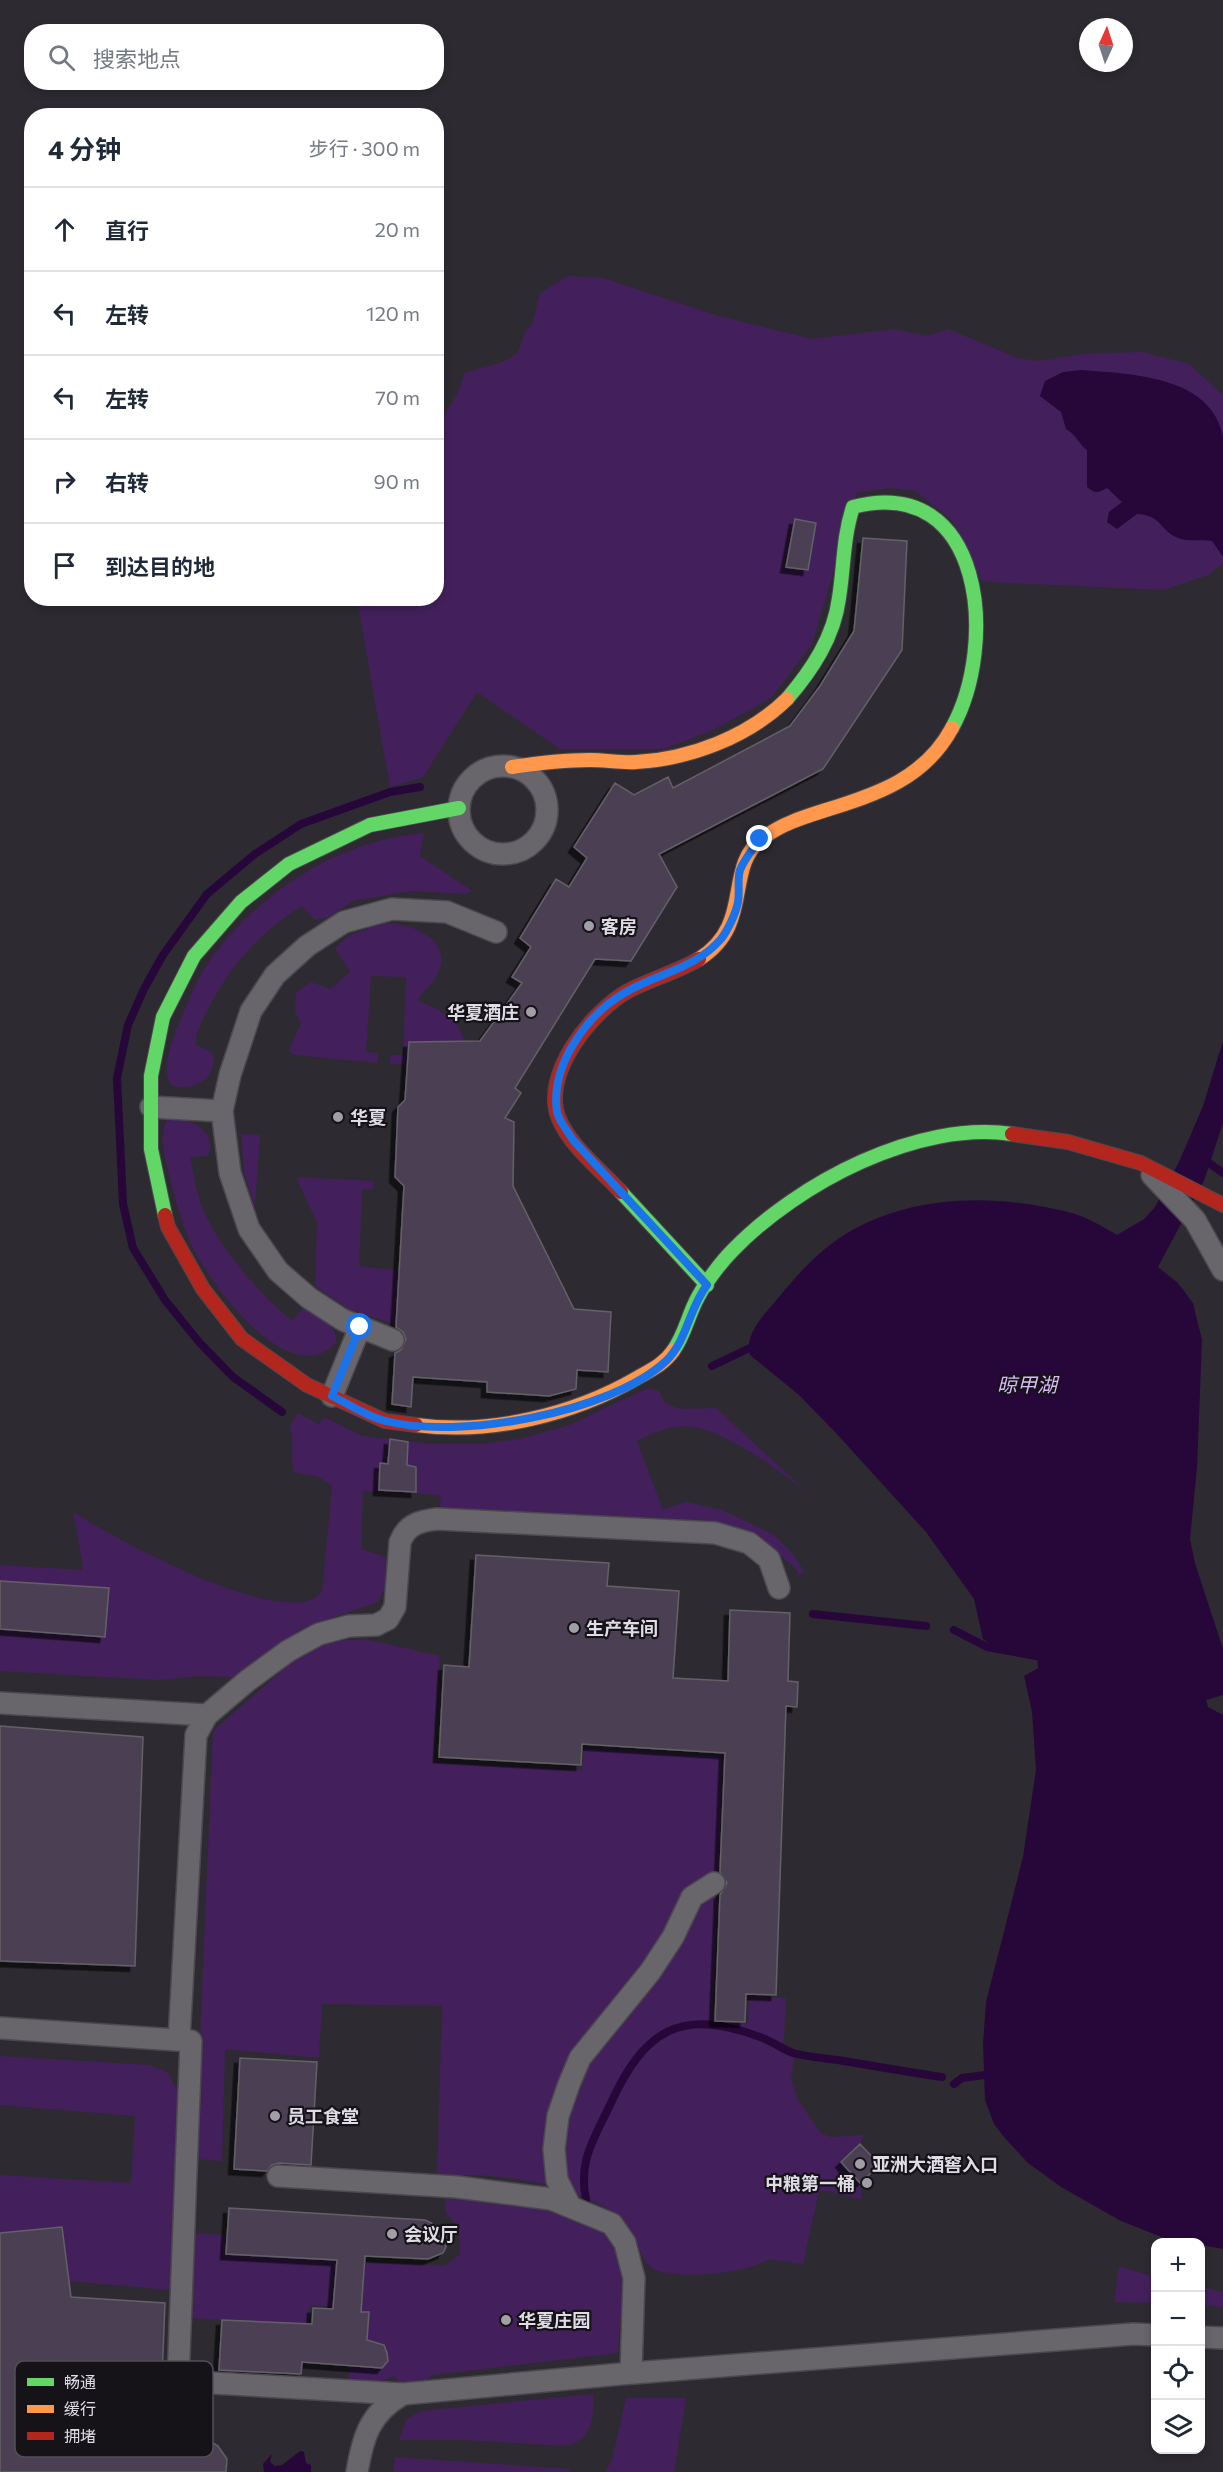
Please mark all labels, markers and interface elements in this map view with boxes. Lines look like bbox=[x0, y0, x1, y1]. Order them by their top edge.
north arrow bbox=[1079, 18, 1133, 72]
search box bbox=[24, 24, 444, 90]
icon: search bbox=[45, 41, 78, 74]
text: 搜索地点 bbox=[93, 45, 181, 72]
text: 4 分钟 bbox=[48, 133, 121, 164]
text: 步行 · 300 m bbox=[309, 136, 420, 160]
icon: ahead bbox=[48, 213, 81, 246]
text: 直行 bbox=[105, 217, 149, 244]
text: 20 m bbox=[375, 217, 420, 241]
icon: left bbox=[48, 297, 81, 330]
text: 左转 bbox=[105, 301, 149, 328]
text: 120 m bbox=[366, 301, 420, 325]
icon: left bbox=[48, 381, 81, 414]
text: 左转 bbox=[105, 385, 149, 412]
text: 70 m bbox=[375, 385, 420, 409]
icon: right bbox=[48, 465, 81, 498]
text: 右转 bbox=[105, 469, 149, 496]
text: 90 m bbox=[374, 469, 420, 493]
icon: arrive bbox=[48, 549, 81, 582]
text: 到达目的地 bbox=[105, 553, 215, 580]
route end bbox=[746, 825, 772, 851]
place label: 客房 bbox=[601, 915, 637, 937]
marker: 客房 bbox=[582, 919, 596, 933]
place label: 华夏酒庄 bbox=[447, 1001, 519, 1023]
marker: 华夏酒庄 bbox=[524, 1005, 538, 1019]
place label: 华夏 bbox=[350, 1106, 386, 1128]
marker: 华夏 bbox=[331, 1110, 345, 1124]
route start bbox=[346, 1313, 372, 1339]
water label: 晾甲湖 bbox=[997, 1372, 1060, 1396]
place label: 生产车间 bbox=[586, 1617, 658, 1639]
marker: 生产车间 bbox=[567, 1621, 581, 1635]
place label: 员工食堂 bbox=[287, 2105, 359, 2127]
marker: 员工食堂 bbox=[268, 2109, 282, 2123]
place label: 亚洲大酒窖入口 bbox=[872, 2153, 998, 2175]
marker: 亚洲大酒窖入口 bbox=[853, 2157, 867, 2171]
place label: 中粮第一桶 bbox=[765, 2172, 855, 2194]
marker: 中粮第一桶 bbox=[860, 2176, 874, 2190]
place label: 会议厅 bbox=[404, 2223, 458, 2245]
marker: 会议厅 bbox=[385, 2227, 399, 2241]
map controls bbox=[1151, 2238, 1205, 2454]
button: + bbox=[1151, 2238, 1205, 2292]
button: − bbox=[1151, 2292, 1205, 2346]
place label: 华夏庄园 bbox=[518, 2309, 590, 2331]
marker: 华夏庄园 bbox=[499, 2313, 513, 2327]
button: locate bbox=[1151, 2346, 1205, 2400]
legend bbox=[15, 2361, 213, 2457]
text: 畅通 bbox=[64, 2372, 96, 2391]
text: 缓行 bbox=[64, 2399, 96, 2418]
button: layers bbox=[1151, 2400, 1205, 2454]
text: 拥堵 bbox=[64, 2426, 96, 2445]

